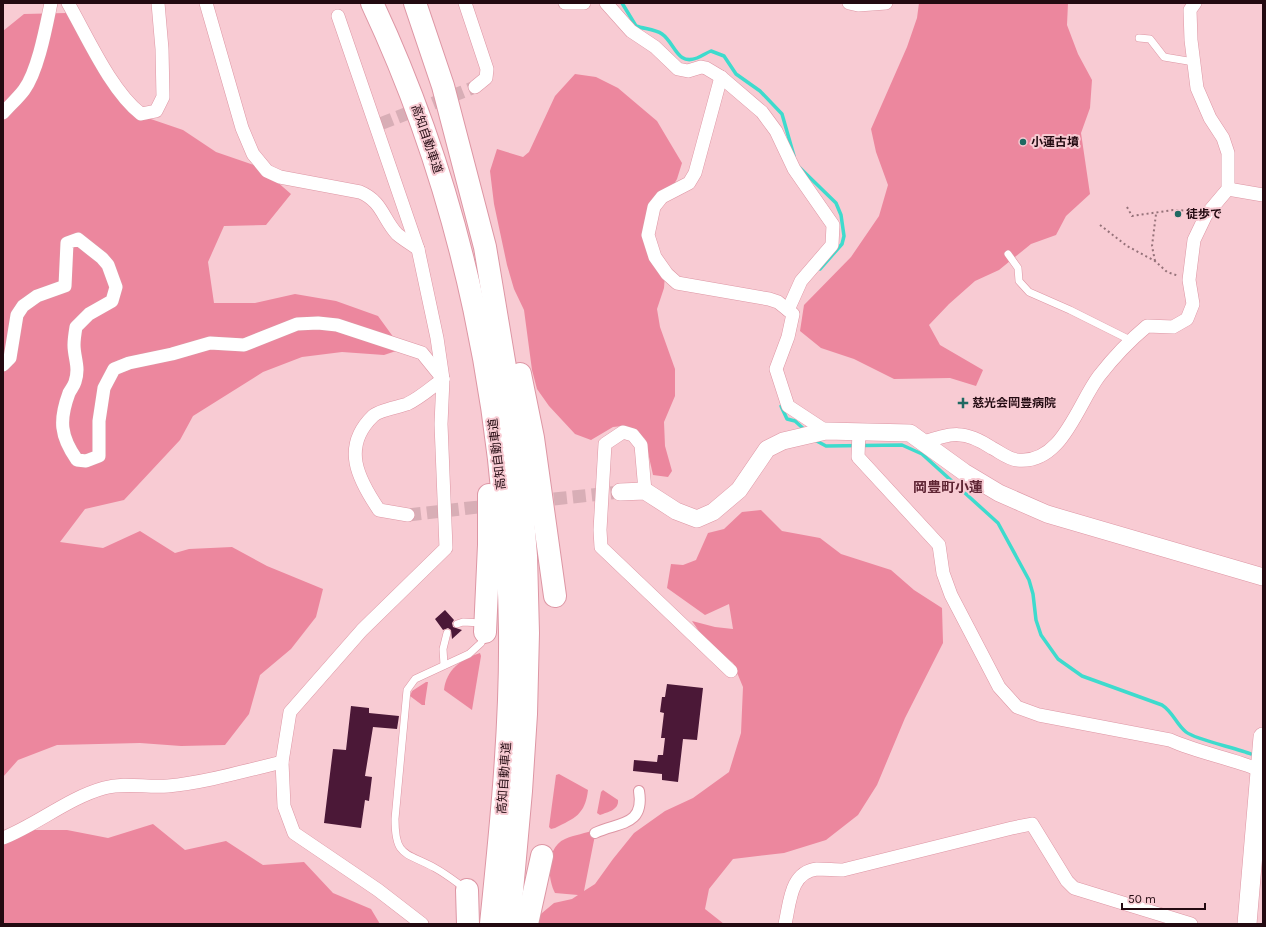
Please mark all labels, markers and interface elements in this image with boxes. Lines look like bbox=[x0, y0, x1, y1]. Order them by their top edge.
street label: 高知自動車道 bbox=[409, 103, 445, 175]
place label: 小蓮古墳 bbox=[1031, 135, 1079, 149]
marker: 小蓮古墳 bbox=[1018, 137, 1028, 147]
place label: 徒歩で bbox=[1186, 207, 1222, 221]
marker: 徒歩で bbox=[1173, 209, 1183, 219]
place label: 慈光会岡豊病院 bbox=[972, 396, 1056, 410]
marker: 慈光会岡豊病院 bbox=[957, 397, 969, 409]
street label: 高知自動車道 bbox=[486, 417, 508, 491]
district label: 岡豊町小蓮 bbox=[913, 479, 983, 496]
street label: 高知自動車道 bbox=[495, 742, 513, 814]
scale bar bbox=[1122, 885, 1205, 911]
text: 50 m bbox=[1128, 892, 1156, 906]

